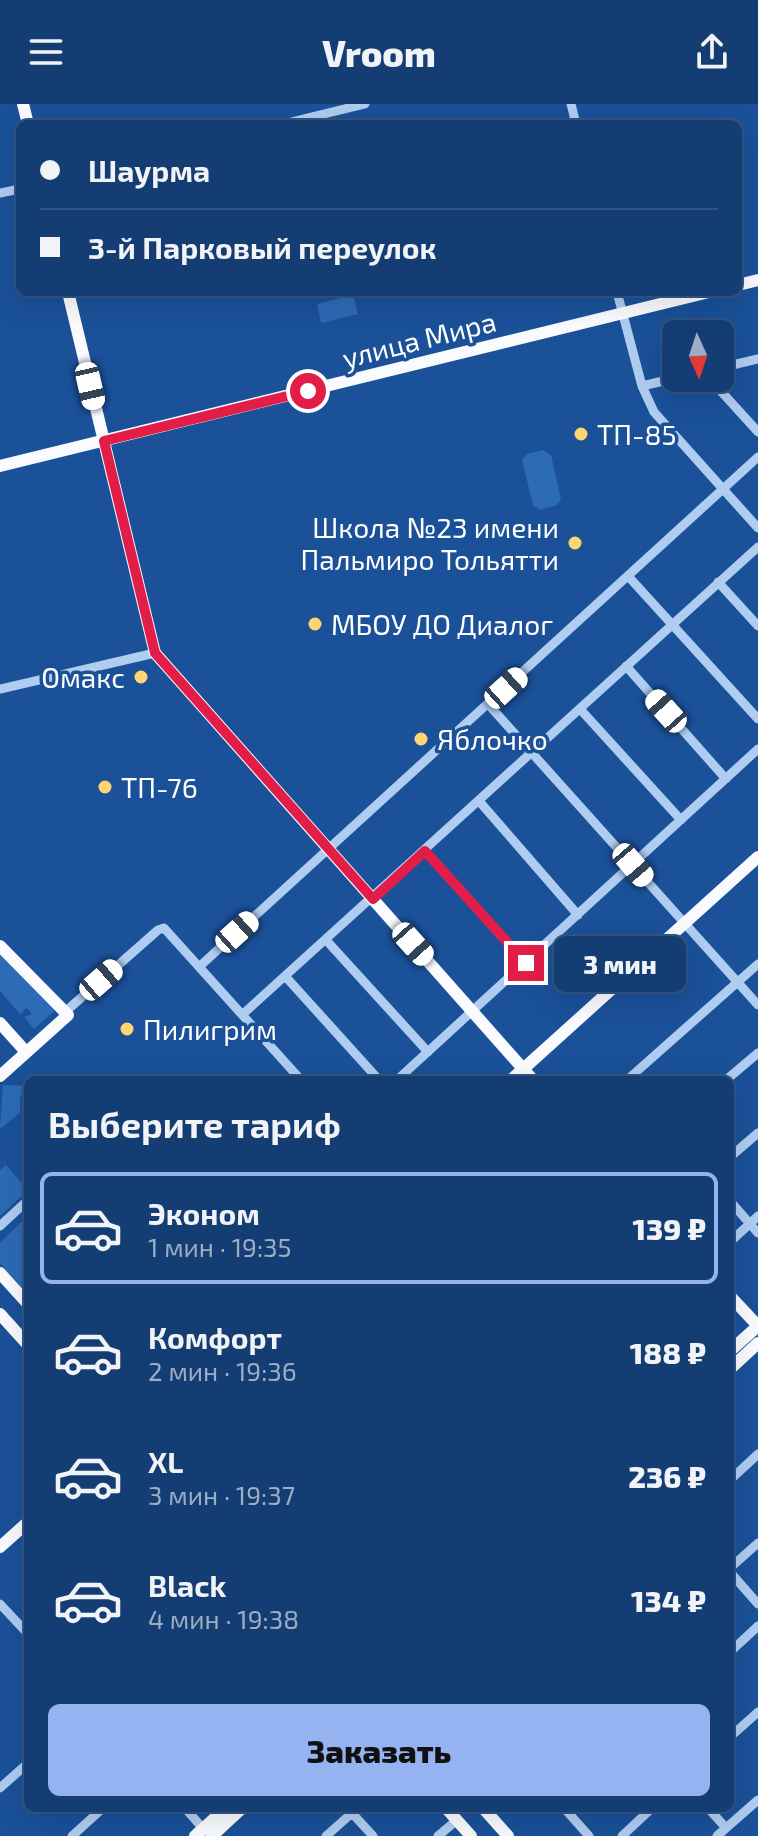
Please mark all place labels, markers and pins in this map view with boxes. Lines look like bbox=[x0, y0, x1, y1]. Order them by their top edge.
place label: ТП-85 bbox=[597, 417, 677, 451]
marker: ТП-85 bbox=[572, 425, 590, 443]
place label: Школа №23 имени Пальмиро Тольятти bbox=[301, 510, 559, 576]
marker: Школа №23 имени Пальмиро Тольятти bbox=[566, 534, 584, 552]
place label: МБОУ ДО Диалог bbox=[331, 607, 553, 641]
marker: МБОУ ДО Диалог bbox=[306, 615, 324, 633]
place label: Омакс bbox=[41, 660, 125, 694]
marker: Омакс bbox=[132, 668, 150, 686]
place label: Яблочко bbox=[437, 722, 548, 756]
marker: Яблочко bbox=[412, 730, 430, 748]
place label: ТП-76 bbox=[121, 770, 198, 804]
marker: ТП-76 bbox=[96, 778, 114, 796]
place label: Пилигрим bbox=[143, 1012, 277, 1046]
marker: Пилигрим bbox=[118, 1020, 136, 1038]

